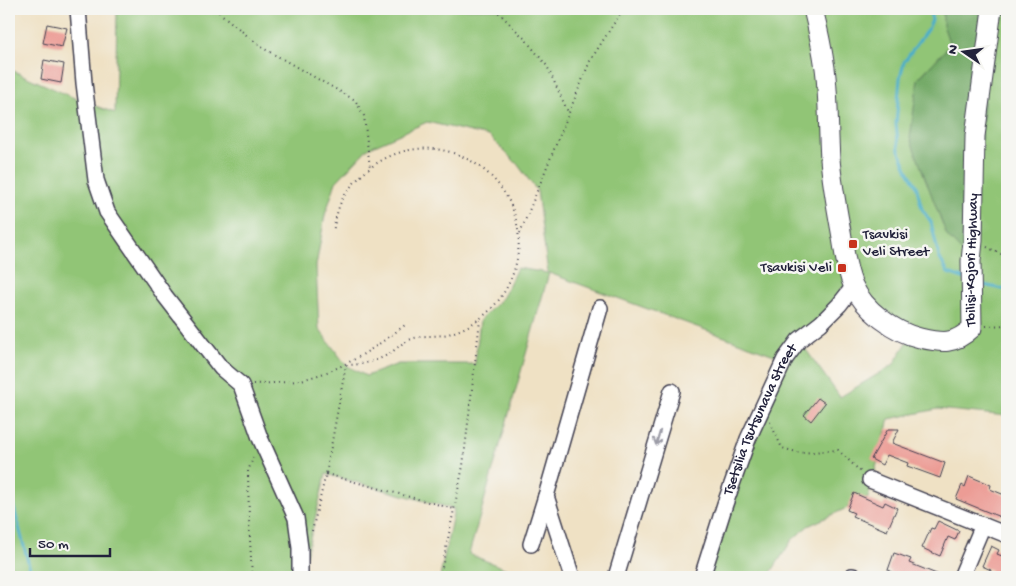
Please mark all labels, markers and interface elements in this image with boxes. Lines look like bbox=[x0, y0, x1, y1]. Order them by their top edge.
north arrow bbox=[938, 28, 988, 78]
text: N bbox=[944, 43, 963, 56]
street label: Tbilisi-Kojori Highway bbox=[962, 193, 983, 328]
place label: Tsavkisi Veli Street bbox=[862, 226, 931, 261]
marker: Tsavkisi Veli Street bbox=[847, 238, 859, 250]
place label: Tsavkisi Veli bbox=[760, 259, 832, 277]
marker: Tsavkisi Veli bbox=[836, 262, 848, 274]
street label: Tsetsilia Tsutsunava Street bbox=[719, 339, 803, 499]
one-way arrow bbox=[652, 430, 662, 446]
scale bar bbox=[30, 526, 110, 558]
text: 50 m bbox=[38, 536, 69, 554]

